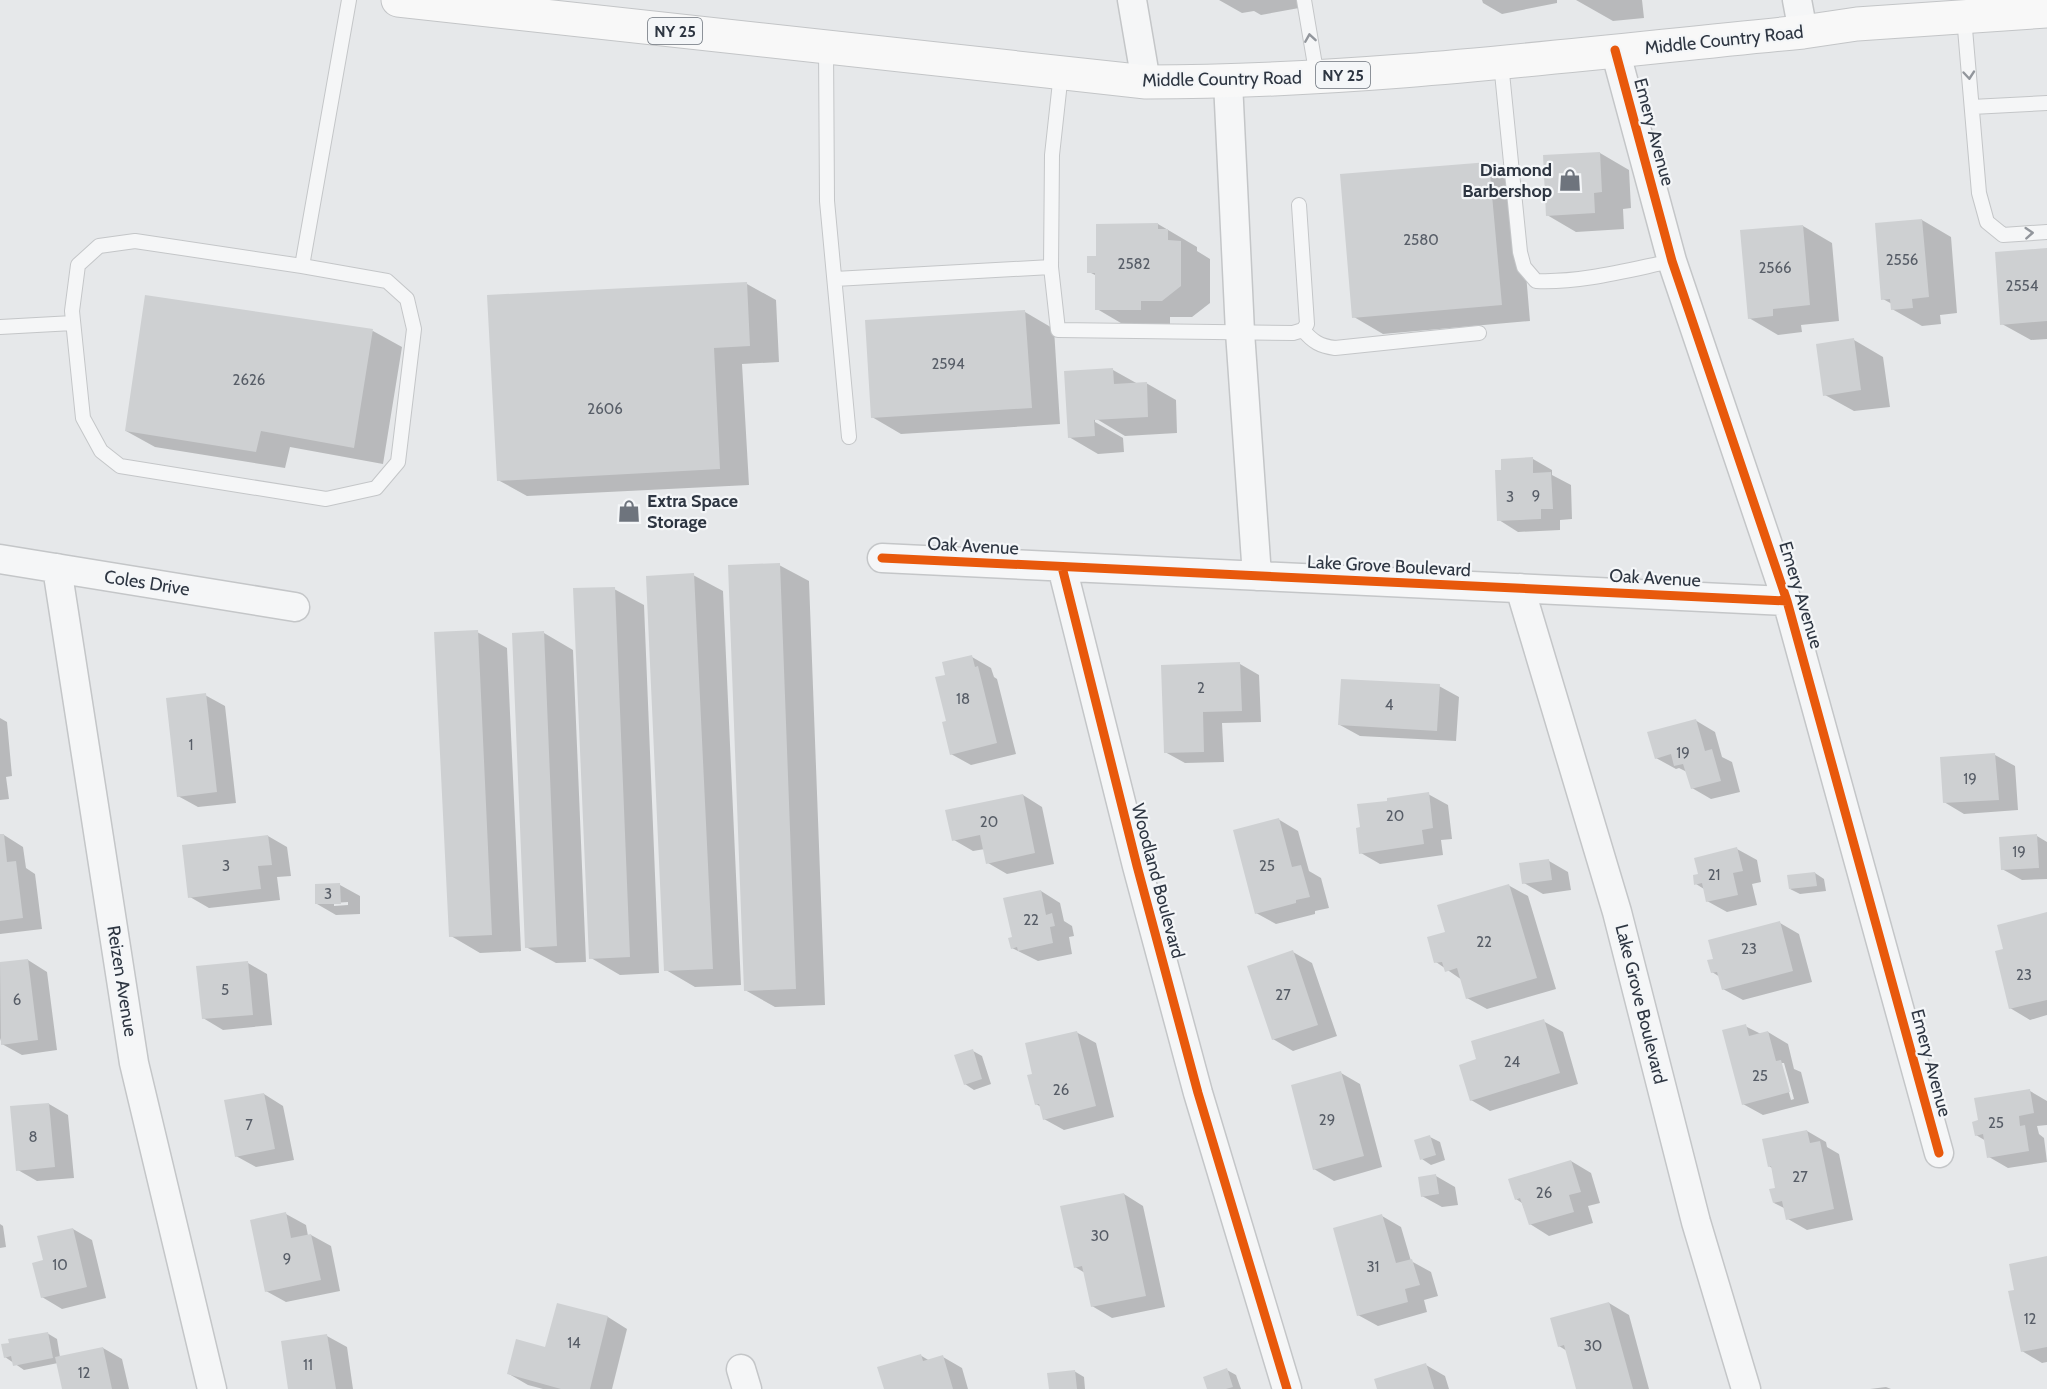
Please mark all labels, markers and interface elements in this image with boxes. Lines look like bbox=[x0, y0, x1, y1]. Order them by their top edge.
road number: NY 25 bbox=[648, 18, 702, 44]
street label: Middle Country Road bbox=[1643, 21, 1805, 59]
one-way arrow bbox=[1305, 34, 1317, 43]
road number: NY 25 bbox=[1316, 62, 1370, 88]
street label: Middle Country Road bbox=[1142, 67, 1302, 91]
one-way arrow bbox=[1962, 71, 1975, 80]
street label: Emery Avenue bbox=[1629, 76, 1679, 188]
place label: Diamond Barbershop bbox=[1462, 159, 1552, 202]
shop icon: Diamond Barbershop bbox=[1557, 167, 1583, 193]
one-way arrow bbox=[2025, 227, 2034, 240]
house number: 2580 bbox=[1403, 231, 1439, 249]
house number: 2556 bbox=[1886, 251, 1918, 269]
house number: 2582 bbox=[1118, 255, 1151, 273]
house number: 2566 bbox=[1758, 259, 1792, 277]
house number: 2554 bbox=[2006, 277, 2039, 295]
house number: 2594 bbox=[931, 355, 965, 373]
house number: 2626 bbox=[233, 371, 265, 389]
house number: 2606 bbox=[587, 400, 623, 418]
house number: 9 bbox=[1532, 487, 1540, 505]
house number: 3 bbox=[1506, 488, 1514, 506]
place label: Extra Space Storage bbox=[647, 490, 738, 533]
shop icon: Extra Space Storage bbox=[616, 498, 642, 524]
street label: Oak Avenue bbox=[927, 533, 1019, 559]
street label: Emery Avenue bbox=[1774, 539, 1828, 651]
street label: Lake Grove Boulevard bbox=[1307, 551, 1471, 581]
street label: Coles Drive bbox=[103, 565, 191, 601]
street label: Oak Avenue bbox=[1609, 565, 1701, 591]
house number: 2 bbox=[1197, 679, 1205, 697]
house number: 18 bbox=[956, 690, 970, 708]
house number: 4 bbox=[1385, 696, 1394, 714]
house number: 1 bbox=[189, 736, 193, 754]
house number: 19 bbox=[1676, 744, 1690, 762]
house number: 19 bbox=[1963, 770, 1977, 788]
street label: Woodland Boulevard bbox=[1127, 801, 1189, 961]
house number: 20 bbox=[1386, 807, 1404, 825]
house number: 20 bbox=[980, 813, 998, 831]
house number: 19 bbox=[2012, 843, 2026, 861]
house number: 3 bbox=[222, 857, 230, 875]
house number: 25 bbox=[1259, 857, 1275, 875]
house number: 21 bbox=[1708, 866, 1720, 884]
house number: 3 bbox=[324, 885, 332, 903]
house number: 22 bbox=[1023, 911, 1039, 929]
street label: Lake Grove Boulevard bbox=[1610, 922, 1672, 1086]
street label: Reizen Avenue bbox=[102, 924, 142, 1038]
house number: 22 bbox=[1476, 933, 1492, 951]
house number: 23 bbox=[1741, 940, 1757, 958]
house number: 23 bbox=[2016, 966, 2032, 984]
house number: 5 bbox=[221, 981, 229, 999]
house number: 27 bbox=[1275, 986, 1291, 1004]
house number: 6 bbox=[13, 991, 21, 1009]
street label: Emery Avenue bbox=[1906, 1007, 1956, 1119]
house number: 24 bbox=[1504, 1053, 1521, 1071]
house number: 25 bbox=[1752, 1067, 1768, 1085]
house number: 26 bbox=[1053, 1081, 1069, 1099]
house number: 29 bbox=[1319, 1111, 1335, 1129]
house number: 25 bbox=[1988, 1114, 2004, 1132]
house number: 7 bbox=[245, 1116, 253, 1134]
house number: 8 bbox=[28, 1128, 38, 1146]
house number: 27 bbox=[1792, 1168, 1808, 1186]
house number: 26 bbox=[1536, 1184, 1552, 1202]
house number: 30 bbox=[1091, 1227, 1109, 1245]
house number: 9 bbox=[283, 1250, 291, 1268]
house number: 10 bbox=[52, 1256, 68, 1274]
house number: 31 bbox=[1366, 1258, 1380, 1276]
house number: 12 bbox=[2024, 1310, 2037, 1328]
house number: 14 bbox=[567, 1334, 581, 1352]
house number: 30 bbox=[1584, 1337, 1602, 1355]
house number: 11 bbox=[303, 1356, 313, 1374]
house number: 12 bbox=[78, 1364, 91, 1382]

